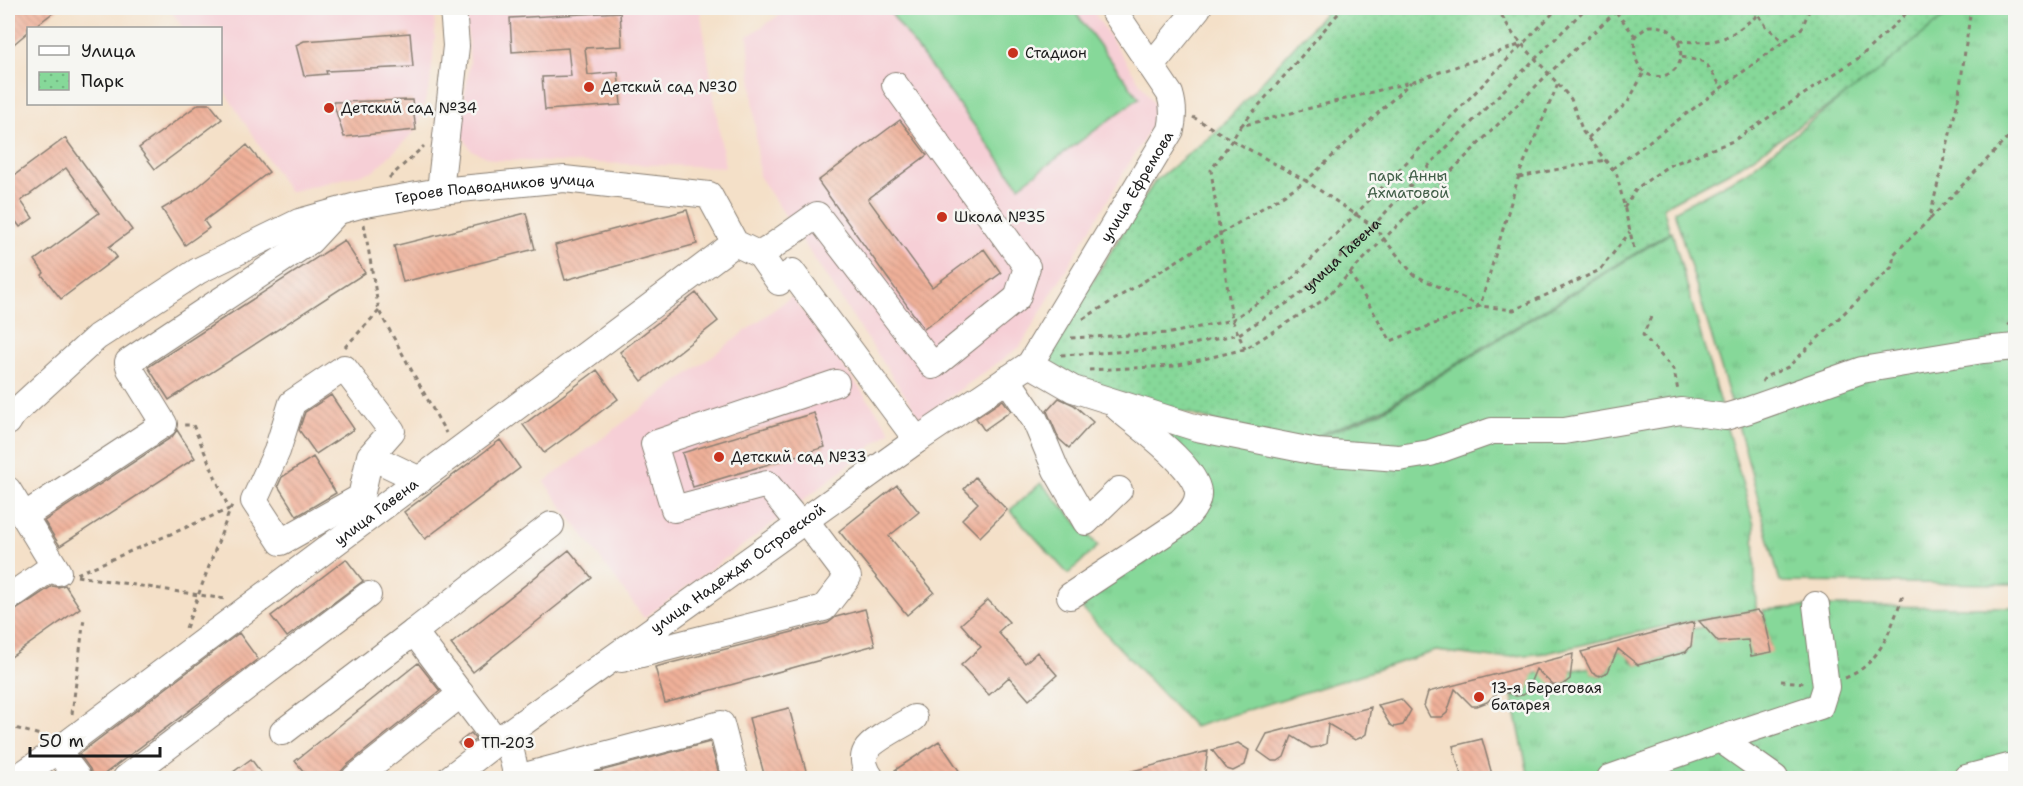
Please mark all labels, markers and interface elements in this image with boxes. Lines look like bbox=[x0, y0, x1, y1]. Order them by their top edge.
legend bbox=[27, 27, 222, 105]
text: Улица bbox=[81, 39, 135, 63]
place label: Стадион bbox=[1025, 43, 1087, 63]
marker: Стадион bbox=[1006, 46, 1020, 60]
text: Парк bbox=[81, 69, 124, 93]
place label: Детский сад №30 bbox=[601, 77, 737, 97]
marker: Детский сад №30 bbox=[582, 80, 596, 94]
place label: Детский сад №34 bbox=[341, 98, 477, 118]
marker: Детский сад №34 bbox=[322, 101, 336, 115]
street label: улица Ефремова bbox=[1096, 127, 1178, 246]
park label: парк Анны Ахматовой bbox=[1367, 166, 1449, 203]
street label: Героев Подводников улица bbox=[394, 169, 597, 209]
place label: Школа №35 bbox=[954, 207, 1045, 227]
marker: Школа №35 bbox=[935, 210, 949, 224]
street label: улица Гавена bbox=[1298, 213, 1386, 296]
place label: Детский сад №33 bbox=[731, 447, 867, 467]
marker: Детский сад №33 bbox=[712, 450, 726, 464]
street label: улица Гавена bbox=[330, 474, 423, 550]
street label: улица Надежды Островской bbox=[646, 499, 829, 638]
place label: 13-я Береговая батарея bbox=[1491, 678, 1602, 715]
marker: 13-я Береговая батарея bbox=[1472, 690, 1486, 704]
scale bar bbox=[30, 720, 160, 758]
text: 50 m bbox=[39, 729, 84, 753]
place label: ТП-203 bbox=[481, 733, 535, 753]
marker: ТП-203 bbox=[462, 736, 476, 750]

